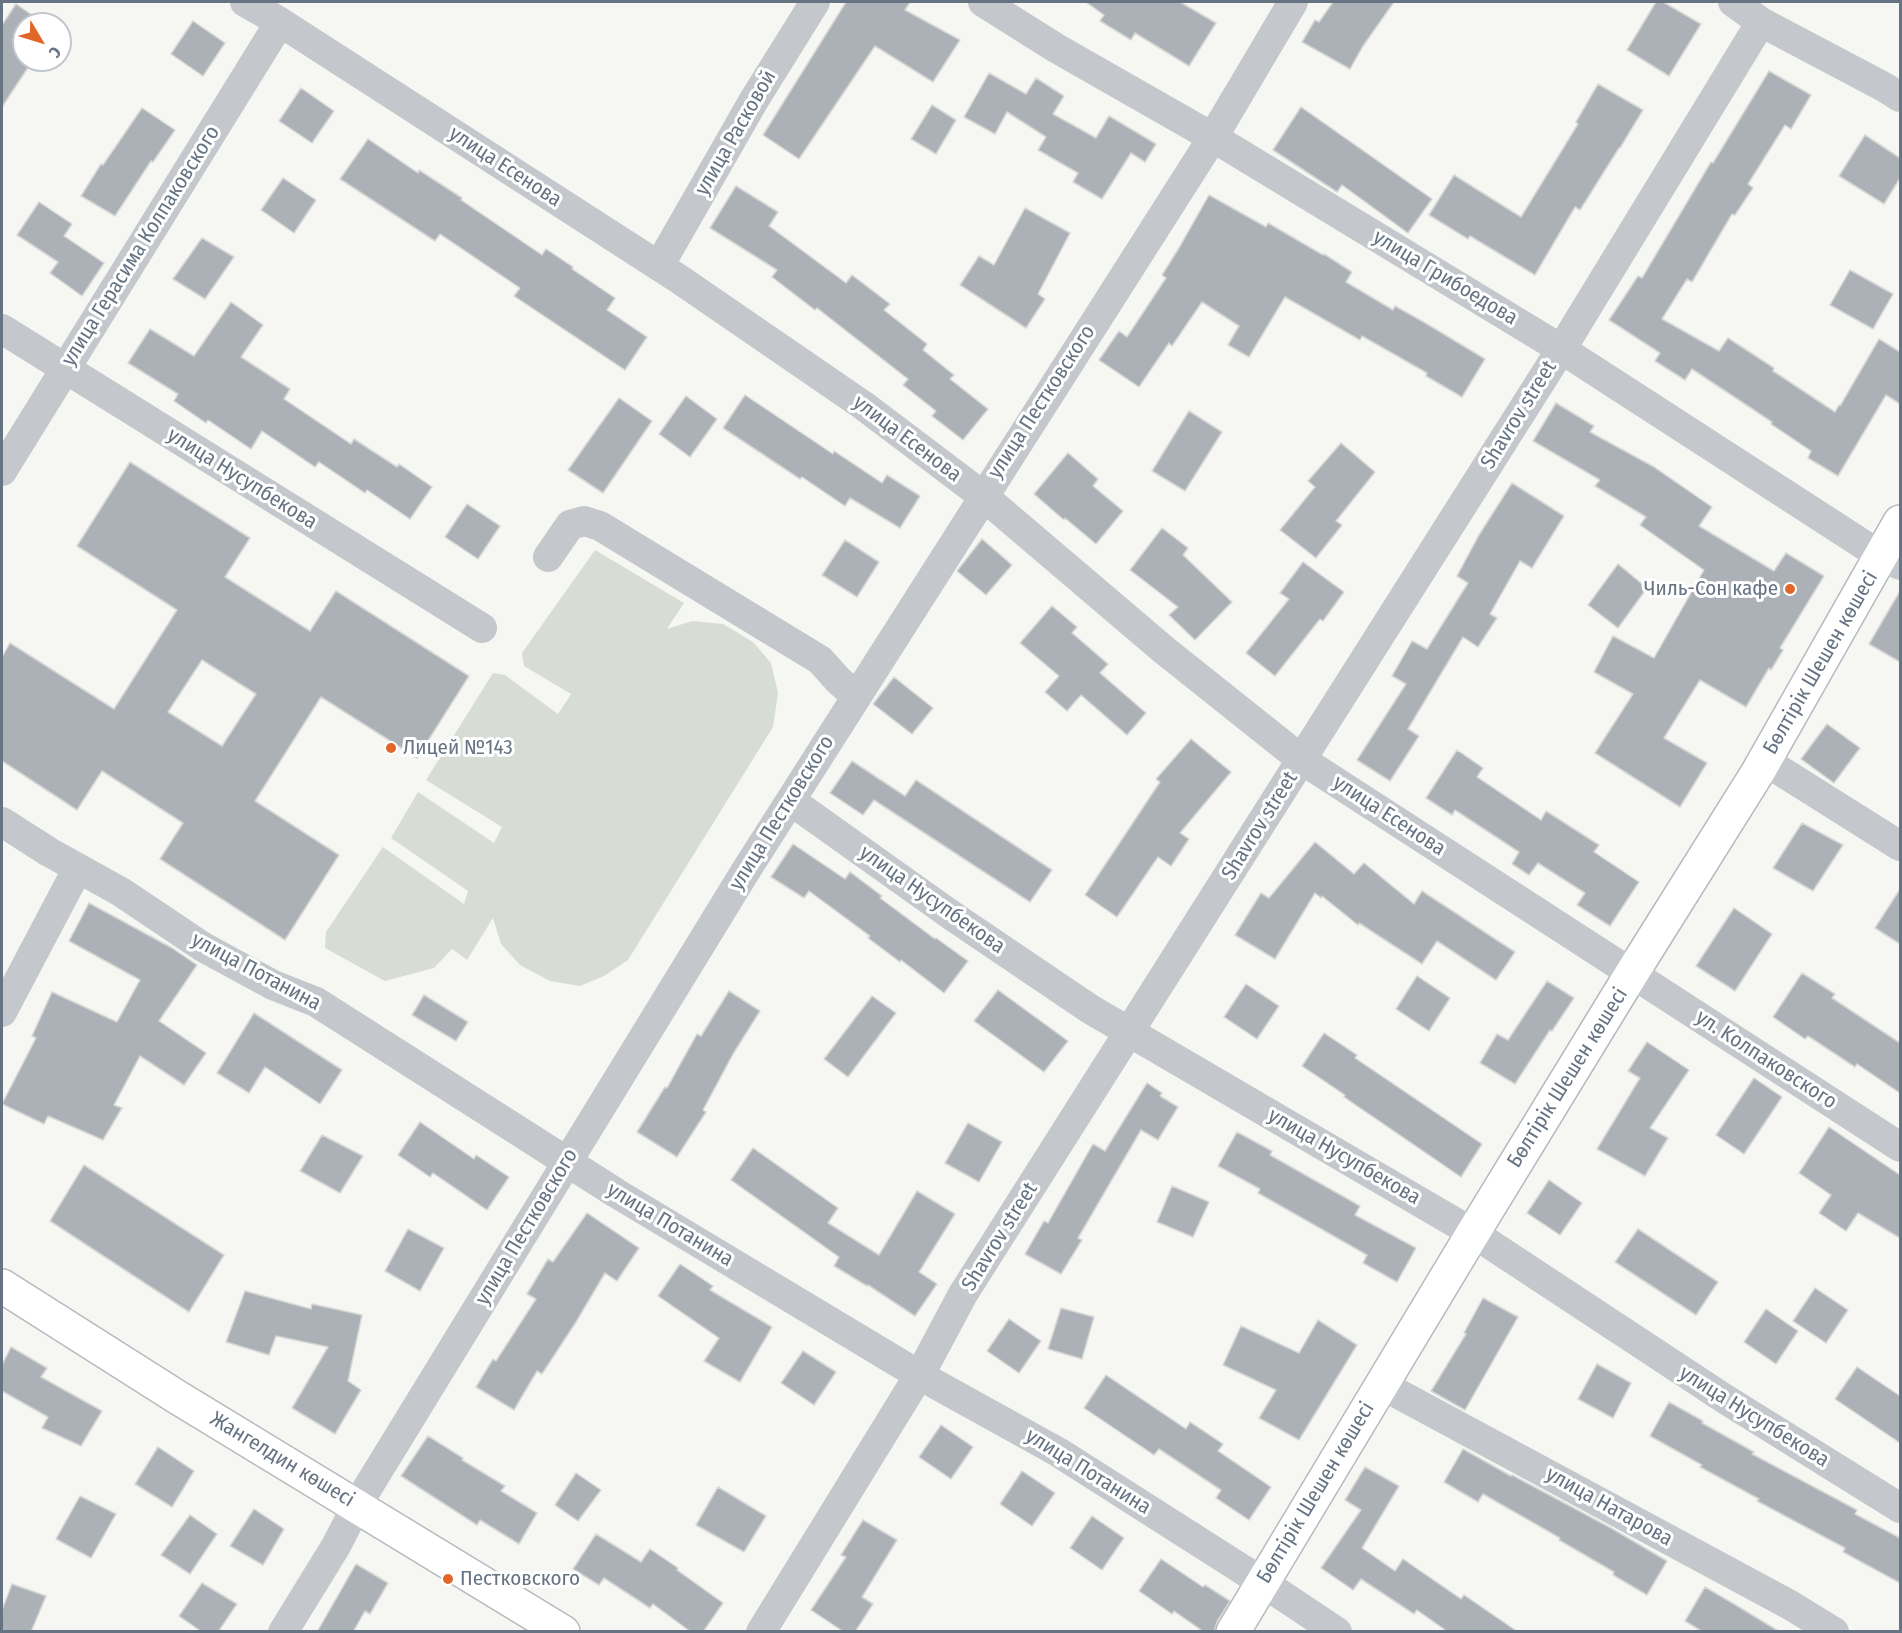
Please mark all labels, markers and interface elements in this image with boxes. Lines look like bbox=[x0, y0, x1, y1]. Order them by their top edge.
north arrow bbox=[12, 12, 72, 72]
text: С bbox=[45, 43, 65, 61]
street label: улица Расковой bbox=[690, 66, 782, 200]
street label: улица Герасима Колпаковского bbox=[57, 121, 225, 371]
street label: улица Есенова bbox=[444, 121, 566, 213]
street label: улица Грибоедова bbox=[1368, 225, 1522, 331]
street label: улица Пестковского bbox=[983, 321, 1101, 483]
street label: Shavrov street bbox=[1476, 356, 1562, 474]
street label: улица Есенова bbox=[848, 390, 966, 488]
street label: улица Нусупбекова bbox=[163, 423, 321, 535]
street label: Бөлтірік Шешен көшесі bbox=[1758, 567, 1884, 759]
place label: Чиль-Сон кафе bbox=[1644, 576, 1778, 602]
marker: Чиль-Сон кафе bbox=[1783, 582, 1797, 596]
street label: улица Пестковского bbox=[724, 731, 840, 895]
place label: Лицей №143 bbox=[403, 735, 513, 761]
marker: Лицей №143 bbox=[384, 741, 398, 755]
street label: Shavrov street bbox=[1217, 767, 1303, 885]
street label: улица Есенова bbox=[1328, 770, 1450, 862]
street label: улица Нусупбекова bbox=[854, 840, 1010, 960]
street label: улица Потанина bbox=[187, 927, 325, 1017]
street label: Бөлтірік Шешен көшесі bbox=[1502, 983, 1634, 1173]
street label: ул. Kолпаковского bbox=[1691, 1005, 1841, 1115]
street label: улица Нусупбекова bbox=[1263, 1103, 1425, 1211]
street label: улица Пестковского bbox=[470, 1144, 584, 1310]
street label: улица Потанина bbox=[602, 1177, 738, 1273]
street label: Shavrov street bbox=[957, 1178, 1043, 1296]
street label: улица Нусупбекова bbox=[1675, 1361, 1833, 1473]
street label: Бөлтірік Шешен көшесі bbox=[1252, 1398, 1380, 1588]
street label: Жангелдин көшесі bbox=[205, 1407, 359, 1513]
street label: улица Потанина bbox=[1021, 1423, 1155, 1521]
street label: улица Натарова bbox=[1541, 1462, 1677, 1552]
place label: Пестковского bbox=[460, 1566, 580, 1592]
marker: Пестковского bbox=[441, 1572, 455, 1586]

